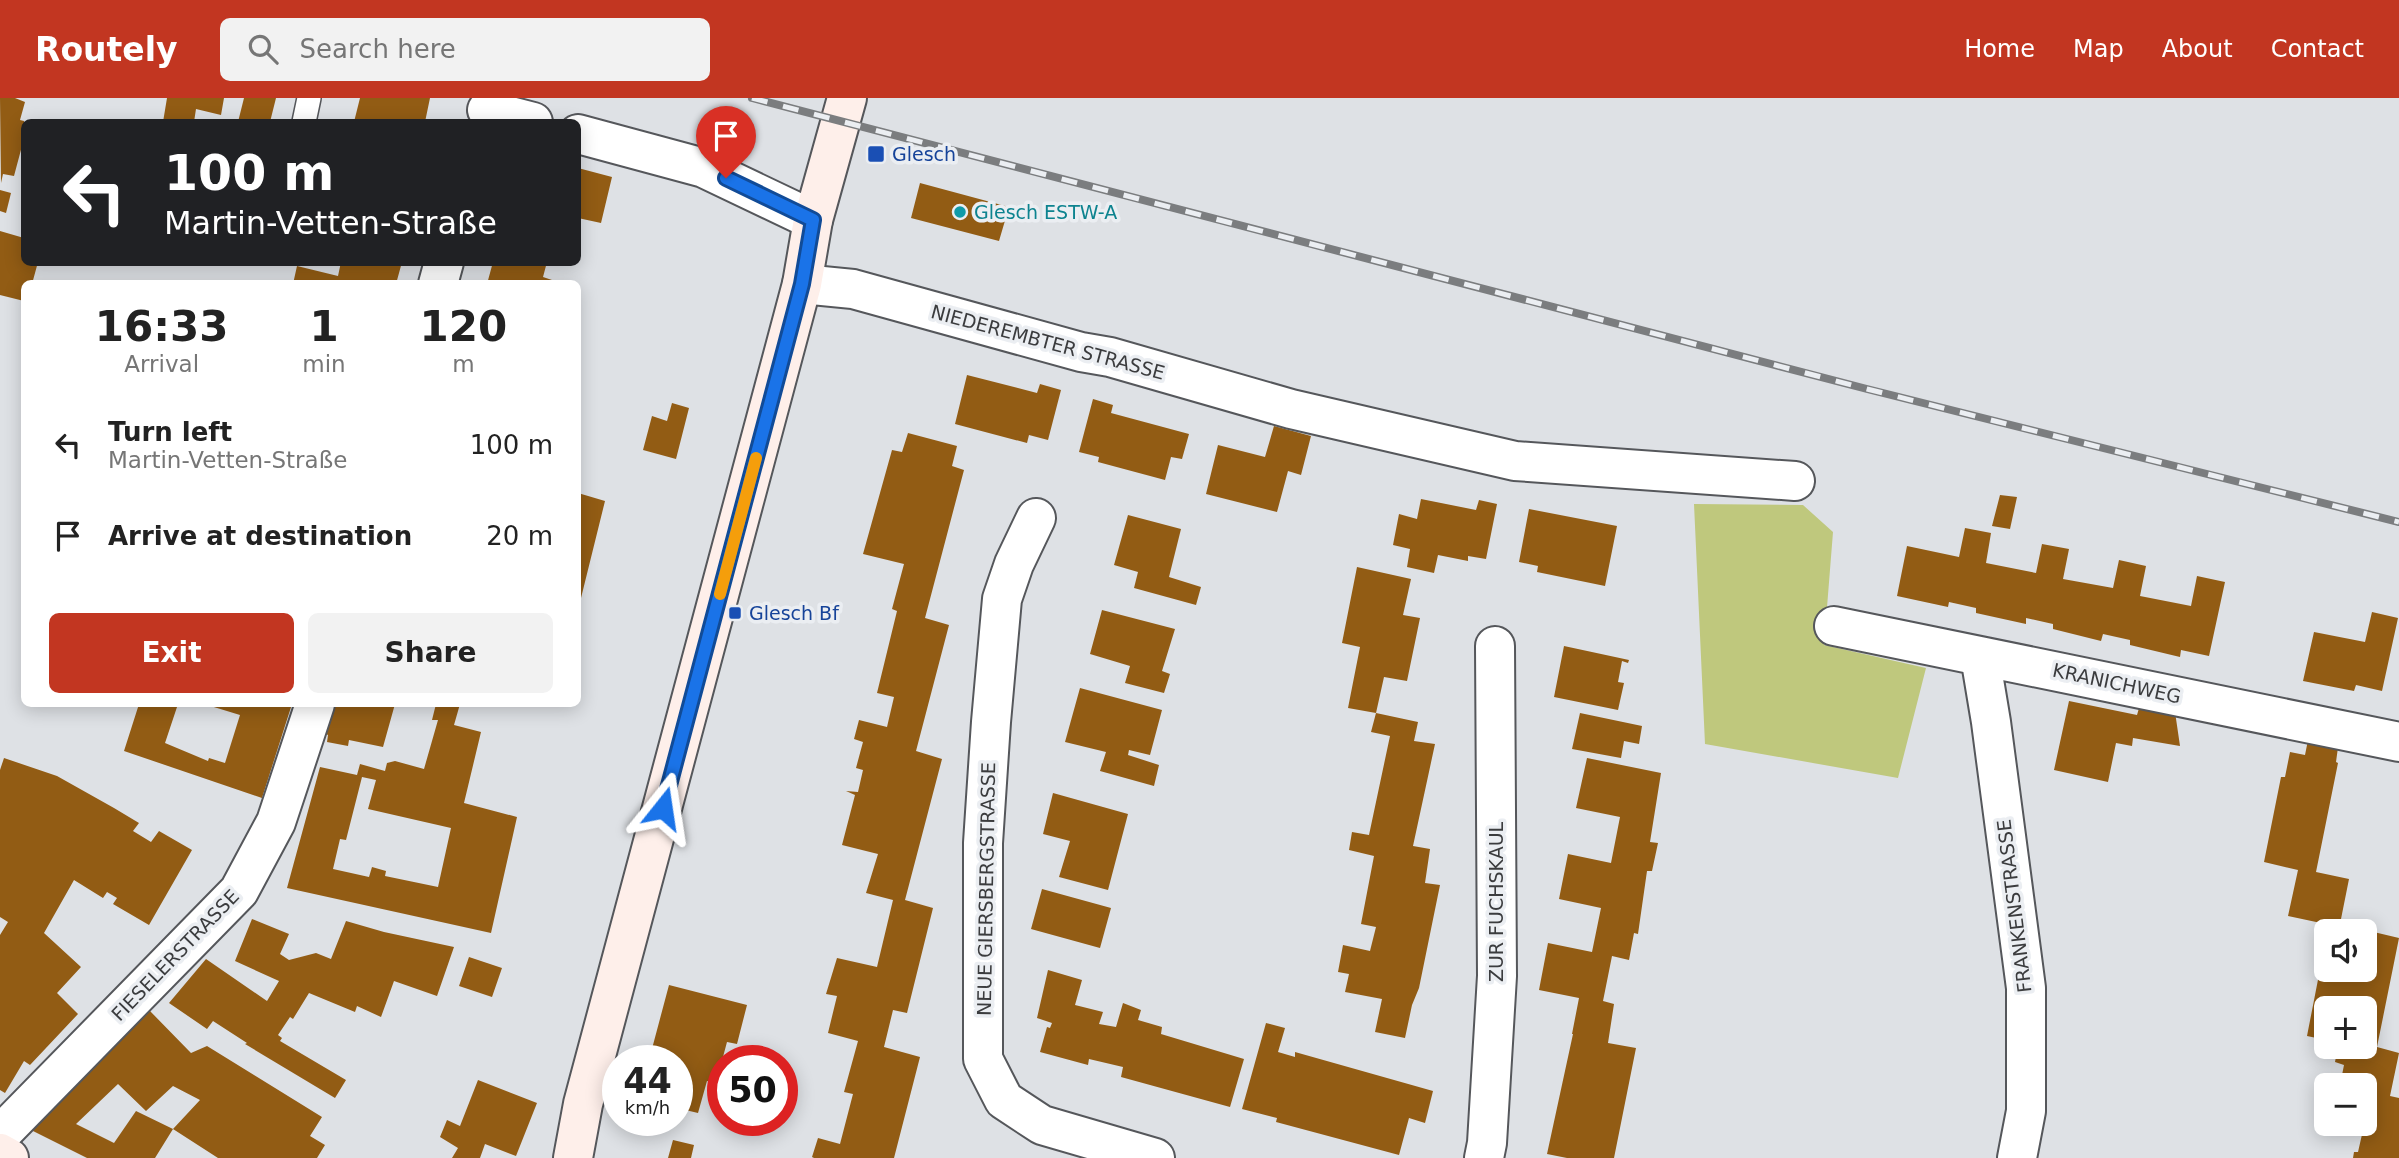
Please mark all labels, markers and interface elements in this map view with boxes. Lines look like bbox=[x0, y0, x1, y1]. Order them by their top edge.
search box bbox=[220, 18, 710, 81]
text: Routely bbox=[35, 30, 178, 69]
icon: search bbox=[244, 30, 282, 68]
text: Search here bbox=[300, 34, 456, 64]
text: Home bbox=[1964, 35, 2035, 63]
text: Map bbox=[2073, 35, 2124, 63]
text: About bbox=[2162, 35, 2233, 63]
text: Contact bbox=[2271, 35, 2364, 63]
pin bbox=[696, 106, 756, 178]
icon: arrive bbox=[707, 117, 745, 155]
place label: Glesch bbox=[892, 143, 956, 165]
marker: Glesch bbox=[866, 144, 886, 164]
text: 100 m bbox=[164, 145, 334, 202]
icon: left bbox=[49, 147, 140, 238]
place label: Glesch ESTW-A bbox=[974, 201, 1117, 223]
text: Martin-Vetten-Straße bbox=[164, 204, 497, 242]
marker: Glesch ESTW-A bbox=[952, 204, 968, 220]
street label: NIEDEREMBTER STRASSE bbox=[929, 300, 1167, 384]
text: 16:33 bbox=[95, 302, 229, 351]
text: 1 bbox=[309, 302, 339, 351]
text: 120 bbox=[420, 302, 507, 351]
text: Arrival bbox=[124, 351, 199, 377]
text: min bbox=[302, 351, 346, 377]
text: m bbox=[452, 351, 475, 377]
text: Turn left bbox=[108, 417, 232, 447]
icon: left bbox=[49, 426, 87, 464]
text: 100 m bbox=[470, 430, 553, 460]
text: Martin-Vetten-Straße bbox=[108, 447, 347, 473]
icon: arrive bbox=[49, 517, 87, 555]
text: Arrive at destination bbox=[108, 521, 412, 551]
text: 20 m bbox=[486, 521, 553, 551]
place label: Glesch Bf bbox=[749, 602, 840, 624]
marker: Glesch Bf bbox=[727, 605, 743, 621]
button: Exit bbox=[49, 613, 294, 693]
button: Share bbox=[308, 613, 553, 693]
street label: KRANICHWEG bbox=[2051, 659, 2183, 707]
street label: NEUE GIERSBERGSTRASSE bbox=[973, 762, 999, 1016]
position arrow bbox=[626, 771, 700, 845]
street label: FRANKENSTRASSE bbox=[1992, 818, 2036, 994]
street label: ZUR FUCHSKAUL bbox=[1485, 821, 1507, 982]
street label: FIESELERSTRASSE bbox=[107, 885, 243, 1025]
map controls bbox=[2314, 919, 2377, 1136]
button: sound bbox=[2314, 919, 2377, 982]
button: + bbox=[2314, 996, 2377, 1059]
speed limit sign: 50 bbox=[707, 1045, 798, 1136]
text: 44 bbox=[623, 1061, 672, 1101]
button: − bbox=[2314, 1073, 2377, 1136]
text: km/h bbox=[625, 1097, 670, 1118]

